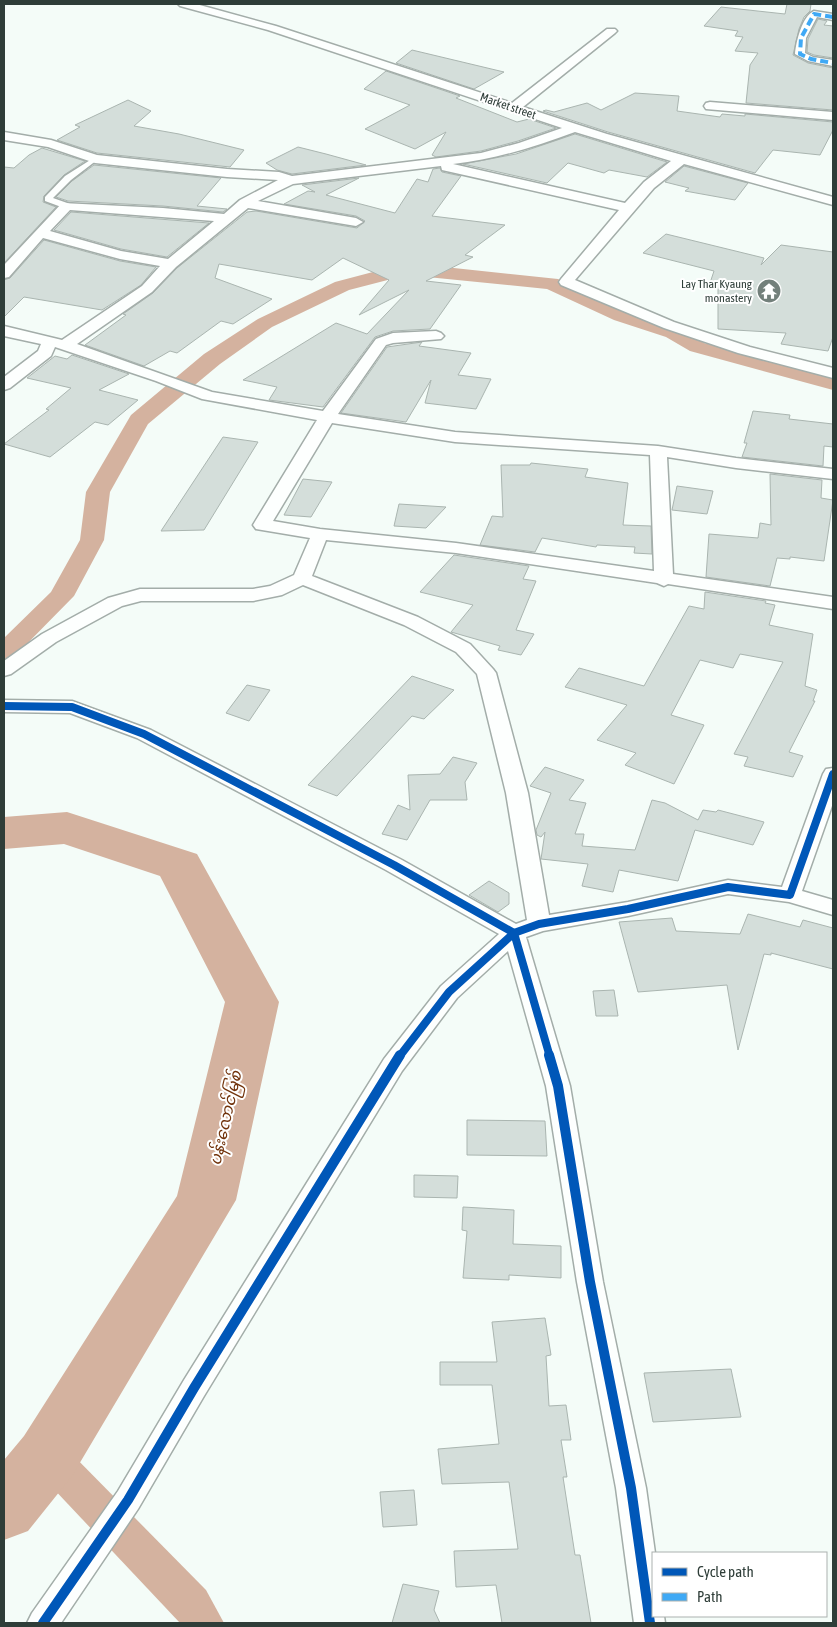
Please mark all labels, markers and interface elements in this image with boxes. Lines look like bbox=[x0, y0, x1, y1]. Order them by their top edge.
street label: Market street bbox=[478, 90, 538, 122]
place label: Lay Thar Kyaung monastery bbox=[681, 277, 753, 305]
temple icon: Lay Thar Kyaung monastery bbox=[756, 278, 782, 304]
water label: ပန်းလောင်မြစ် bbox=[203, 1067, 250, 1168]
legend bbox=[652, 1552, 827, 1617]
text: Cycle path bbox=[697, 1563, 754, 1580]
text: Path bbox=[697, 1588, 723, 1605]

